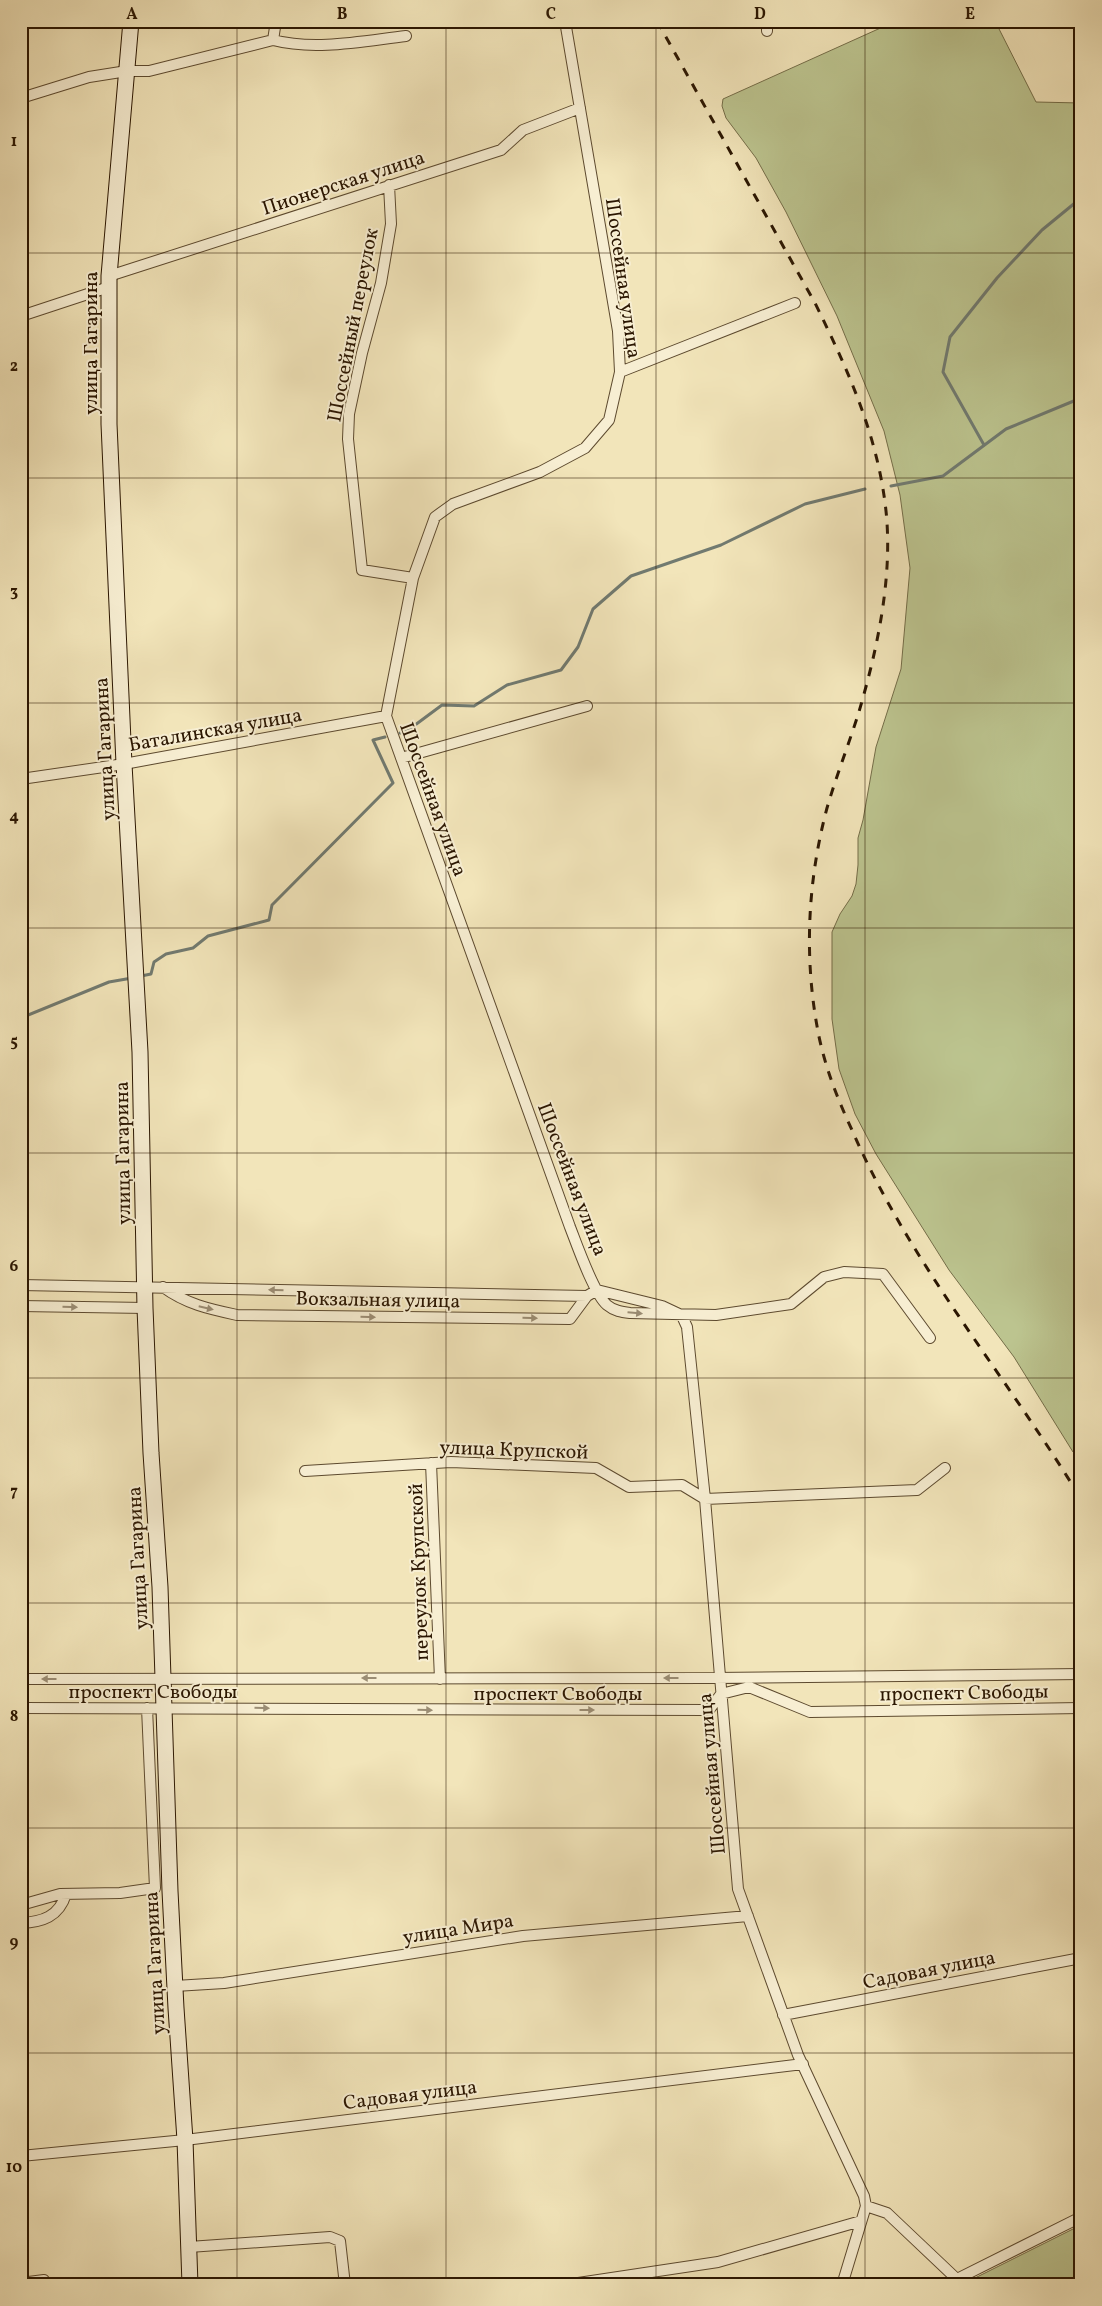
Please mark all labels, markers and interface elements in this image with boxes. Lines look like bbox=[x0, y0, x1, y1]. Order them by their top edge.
text: A bbox=[126, 4, 138, 26]
text: B bbox=[337, 4, 348, 26]
text: C bbox=[546, 4, 556, 26]
text: D bbox=[754, 4, 766, 26]
text: E bbox=[965, 4, 975, 26]
text: 1 bbox=[11, 131, 17, 153]
street label: Пионерская улица bbox=[259, 144, 429, 223]
street label: Шоссейная улица bbox=[597, 196, 647, 360]
street label: Шоссейный переулок bbox=[321, 226, 387, 425]
street label: улица Гагарина bbox=[78, 271, 106, 415]
text: 2 bbox=[10, 356, 18, 378]
text: 3 bbox=[10, 581, 18, 603]
street label: улица Гагарина bbox=[88, 676, 124, 821]
street label: Баталинская улица bbox=[126, 702, 304, 760]
street label: Шоссейная улица bbox=[391, 719, 473, 881]
text: 4 bbox=[9, 806, 19, 828]
text: 5 bbox=[10, 1031, 18, 1053]
street label: улица Гагарина bbox=[109, 1081, 139, 1225]
street label: Шоссейная улица bbox=[529, 1099, 613, 1260]
text: 6 bbox=[10, 1256, 19, 1278]
one-way arrow bbox=[268, 1285, 284, 1293]
street label: Вокзальная улица bbox=[295, 1286, 461, 1316]
one-way arrow bbox=[62, 1303, 78, 1311]
one-way arrow bbox=[199, 1304, 214, 1312]
one-way arrow bbox=[627, 1309, 643, 1317]
one-way arrow bbox=[360, 1313, 376, 1321]
one-way arrow bbox=[523, 1315, 539, 1323]
street label: улица Крупской bbox=[439, 1434, 589, 1468]
text: 7 bbox=[10, 1481, 18, 1503]
street label: переулок Крупской bbox=[403, 1483, 437, 1661]
street label: улица Гагарина bbox=[121, 1485, 157, 1630]
one-way arrow bbox=[361, 1674, 377, 1682]
one-way arrow bbox=[663, 1674, 679, 1682]
one-way arrow bbox=[41, 1675, 57, 1683]
street label: проспект Свободы bbox=[69, 1679, 237, 1707]
street label: проспект Свободы bbox=[879, 1679, 1049, 1709]
street label: проспект Свободы bbox=[474, 1681, 642, 1709]
street label: Шоссейная улица bbox=[692, 1692, 734, 1856]
one-way arrow bbox=[255, 1705, 271, 1713]
text: 8 bbox=[10, 1706, 18, 1728]
one-way arrow bbox=[417, 1706, 433, 1714]
one-way arrow bbox=[580, 1706, 596, 1714]
street label: улица Гагарина bbox=[138, 1890, 174, 2035]
street label: улица Мира bbox=[401, 1907, 516, 1953]
text: 9 bbox=[10, 1932, 19, 1954]
street label: Садовая улица bbox=[861, 1944, 998, 1998]
street label: Садовая улица bbox=[342, 2074, 479, 2118]
text: 10 bbox=[6, 2157, 22, 2179]

